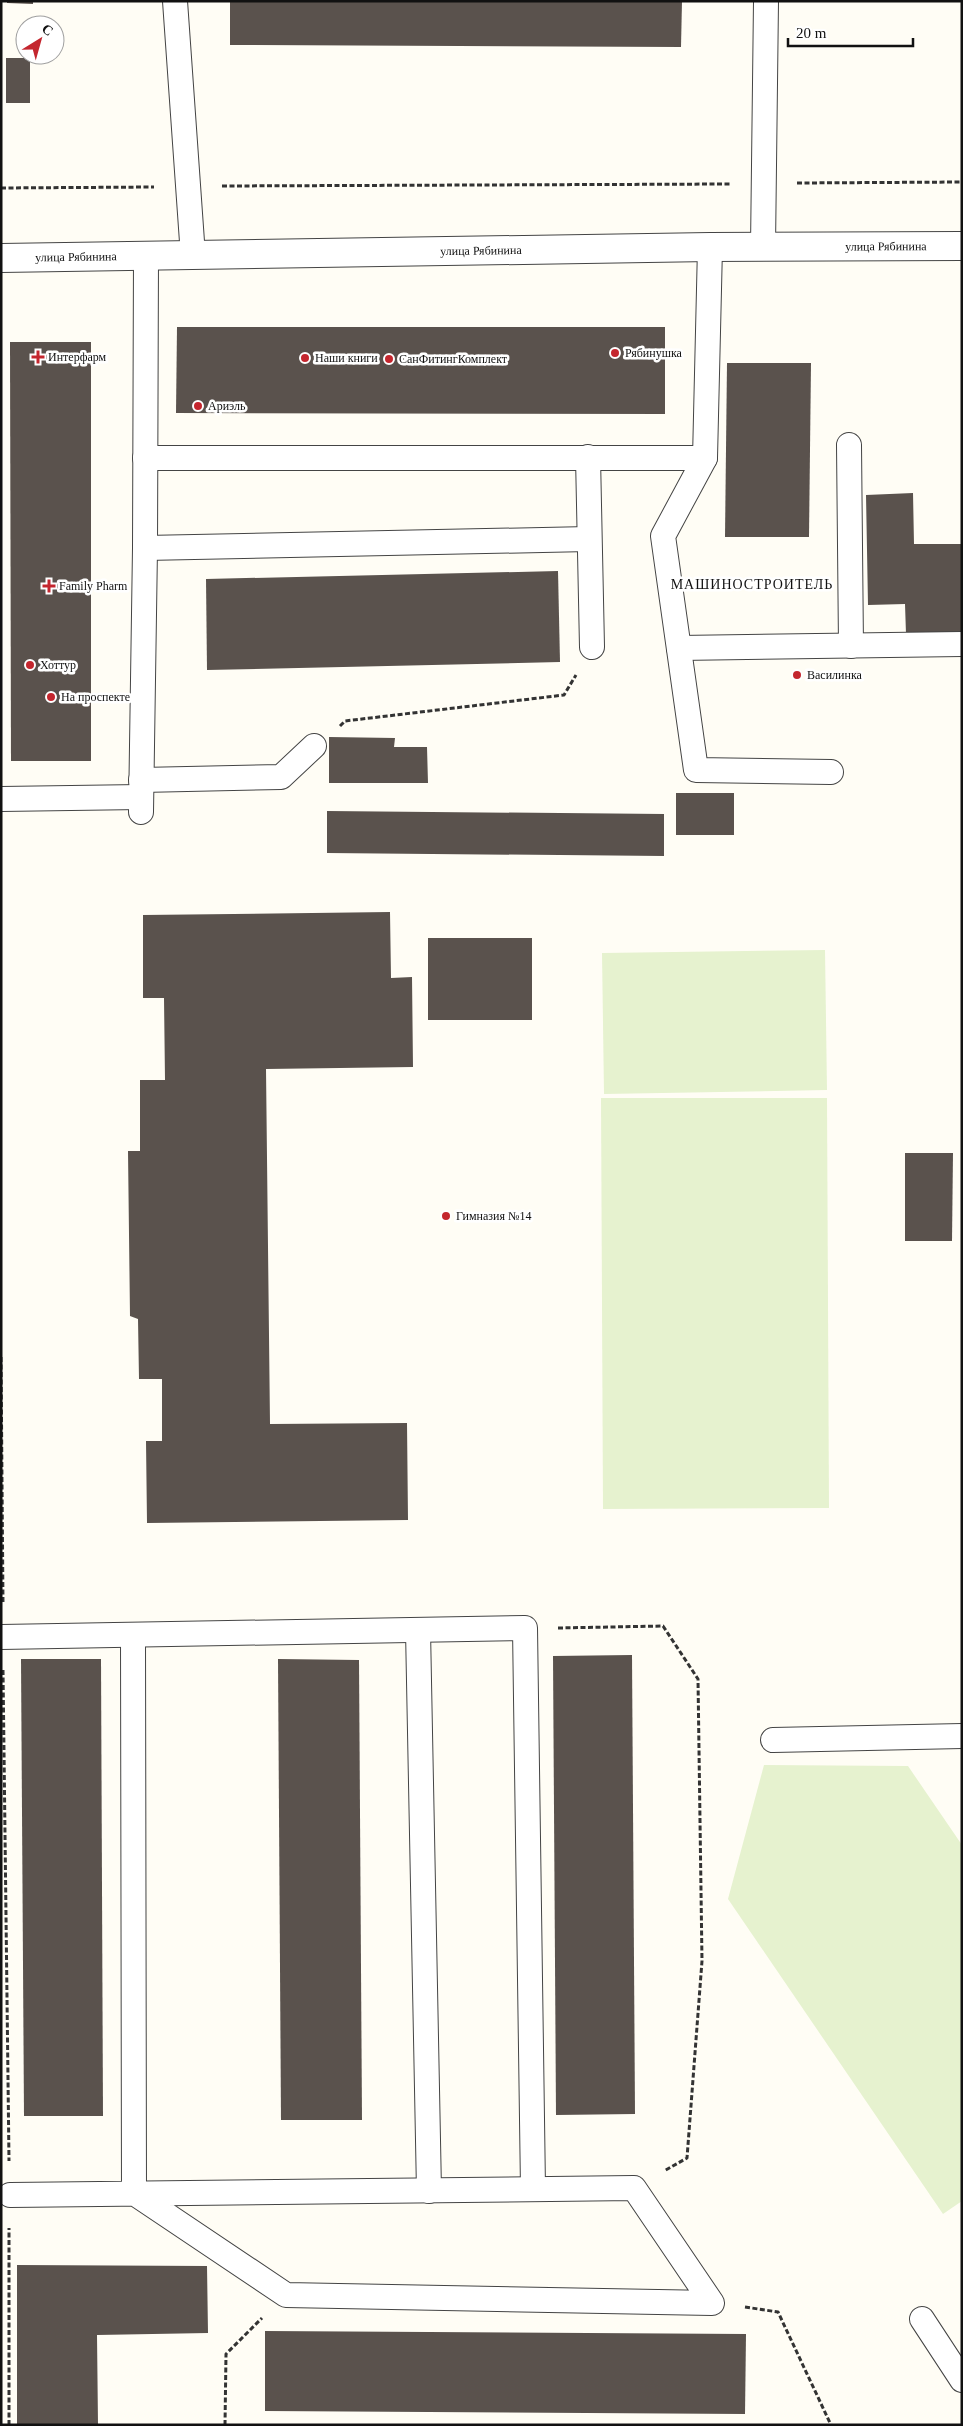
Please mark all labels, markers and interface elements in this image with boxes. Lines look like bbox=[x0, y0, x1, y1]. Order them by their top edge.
north arrow bbox=[15, 15, 65, 65]
scale bar bbox=[788, 15, 913, 47]
text: С bbox=[39, 21, 56, 39]
text: 20 m bbox=[796, 25, 827, 41]
street label: улица Рябинина bbox=[845, 239, 927, 253]
street label: улица Рябинина bbox=[440, 243, 522, 258]
street label: улица Рябинина bbox=[35, 249, 118, 264]
place label: Рябинушка bbox=[625, 346, 683, 360]
marker: Рябинушка bbox=[609, 347, 621, 359]
place label: Интерфарм bbox=[48, 350, 107, 364]
marker: Интерфарм bbox=[32, 351, 44, 363]
place label: Наши книги bbox=[315, 351, 378, 365]
marker: Наши книги bbox=[299, 352, 311, 364]
place label: СанФитингКомплект bbox=[399, 352, 508, 366]
marker: СанФитингКомплект bbox=[383, 353, 395, 365]
place label: Ариэль bbox=[208, 399, 246, 413]
marker: Ариэль bbox=[192, 400, 204, 412]
district label: МАШИНОСТРОИТЕЛЬ bbox=[671, 577, 833, 592]
place label: Family Pharm bbox=[59, 579, 128, 593]
marker: Family Pharm bbox=[43, 580, 55, 592]
place label: Хоттур bbox=[40, 658, 76, 672]
marker: Хоттур bbox=[24, 659, 36, 671]
place label: Василинка bbox=[807, 668, 863, 682]
marker: Василинка bbox=[791, 669, 803, 681]
place label: На проспекте bbox=[61, 690, 130, 704]
marker: На проспекте bbox=[45, 691, 57, 703]
place label: Гимназия №14 bbox=[456, 1209, 531, 1223]
marker: Гимназия №14 bbox=[440, 1210, 452, 1222]

